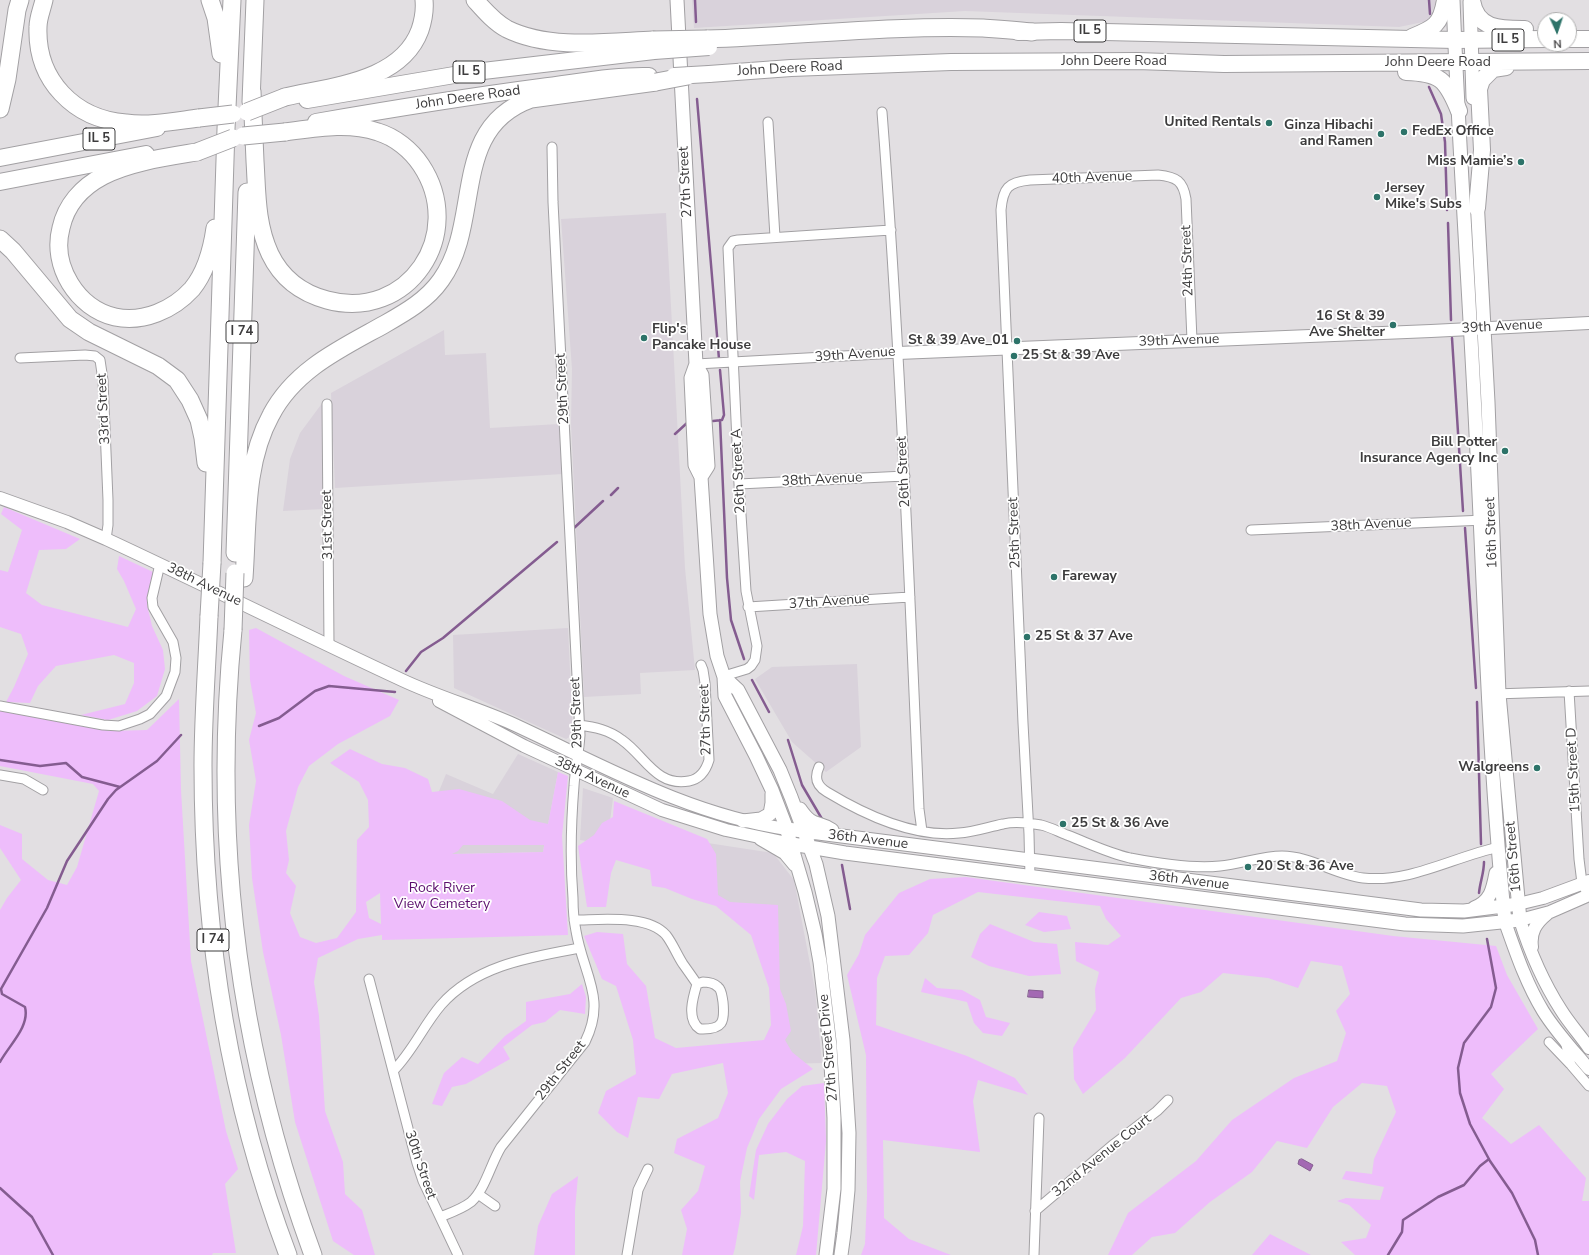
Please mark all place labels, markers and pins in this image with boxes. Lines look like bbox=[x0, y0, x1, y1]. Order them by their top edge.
place label: United Rentals bbox=[1164, 115, 1261, 131]
marker: United Rentals bbox=[1264, 118, 1274, 128]
place label: Ginza Hibachi and Ramen bbox=[1284, 118, 1373, 150]
place label: FedEx Office bbox=[1412, 124, 1494, 140]
marker: FedEx Office bbox=[1399, 127, 1409, 137]
marker: Ginza Hibachi and Ramen bbox=[1376, 129, 1386, 139]
place label: Miss Mamie’s bbox=[1427, 154, 1513, 170]
marker: Miss Mamie’s bbox=[1516, 157, 1526, 167]
place label: Jersey Mike's Subs bbox=[1385, 181, 1462, 214]
marker: Jersey Mike's Subs bbox=[1372, 192, 1382, 202]
place label: 16 St & 39 Ave Shelter bbox=[1309, 309, 1385, 342]
marker: 16 St & 39 Ave Shelter bbox=[1388, 320, 1398, 330]
place label: Flip's Pancake House bbox=[652, 322, 751, 354]
marker: Flip's Pancake House bbox=[639, 333, 649, 343]
place label: St & 39 Ave_01 bbox=[908, 333, 1009, 349]
marker: St & 39 Ave_01 bbox=[1012, 336, 1022, 346]
place label: 25 St & 39 Ave bbox=[1022, 348, 1120, 364]
marker: 25 St & 39 Ave bbox=[1009, 351, 1019, 361]
place label: Bill Potter Insurance Agency Inc bbox=[1360, 435, 1497, 468]
marker: Bill Potter Insurance Agency Inc bbox=[1500, 446, 1510, 456]
place label: Fareway bbox=[1062, 569, 1117, 585]
marker: Fareway bbox=[1049, 572, 1059, 582]
place label: 25 St & 37 Ave bbox=[1035, 629, 1133, 645]
marker: 25 St & 37 Ave bbox=[1022, 632, 1032, 642]
place label: Walgreens bbox=[1458, 760, 1529, 776]
marker: Walgreens bbox=[1532, 763, 1542, 773]
place label: 25 St & 36 Ave bbox=[1071, 816, 1169, 832]
marker: 25 St & 36 Ave bbox=[1058, 819, 1068, 829]
place label: 20 St & 36 Ave bbox=[1256, 859, 1354, 875]
marker: 20 St & 36 Ave bbox=[1243, 862, 1253, 872]

